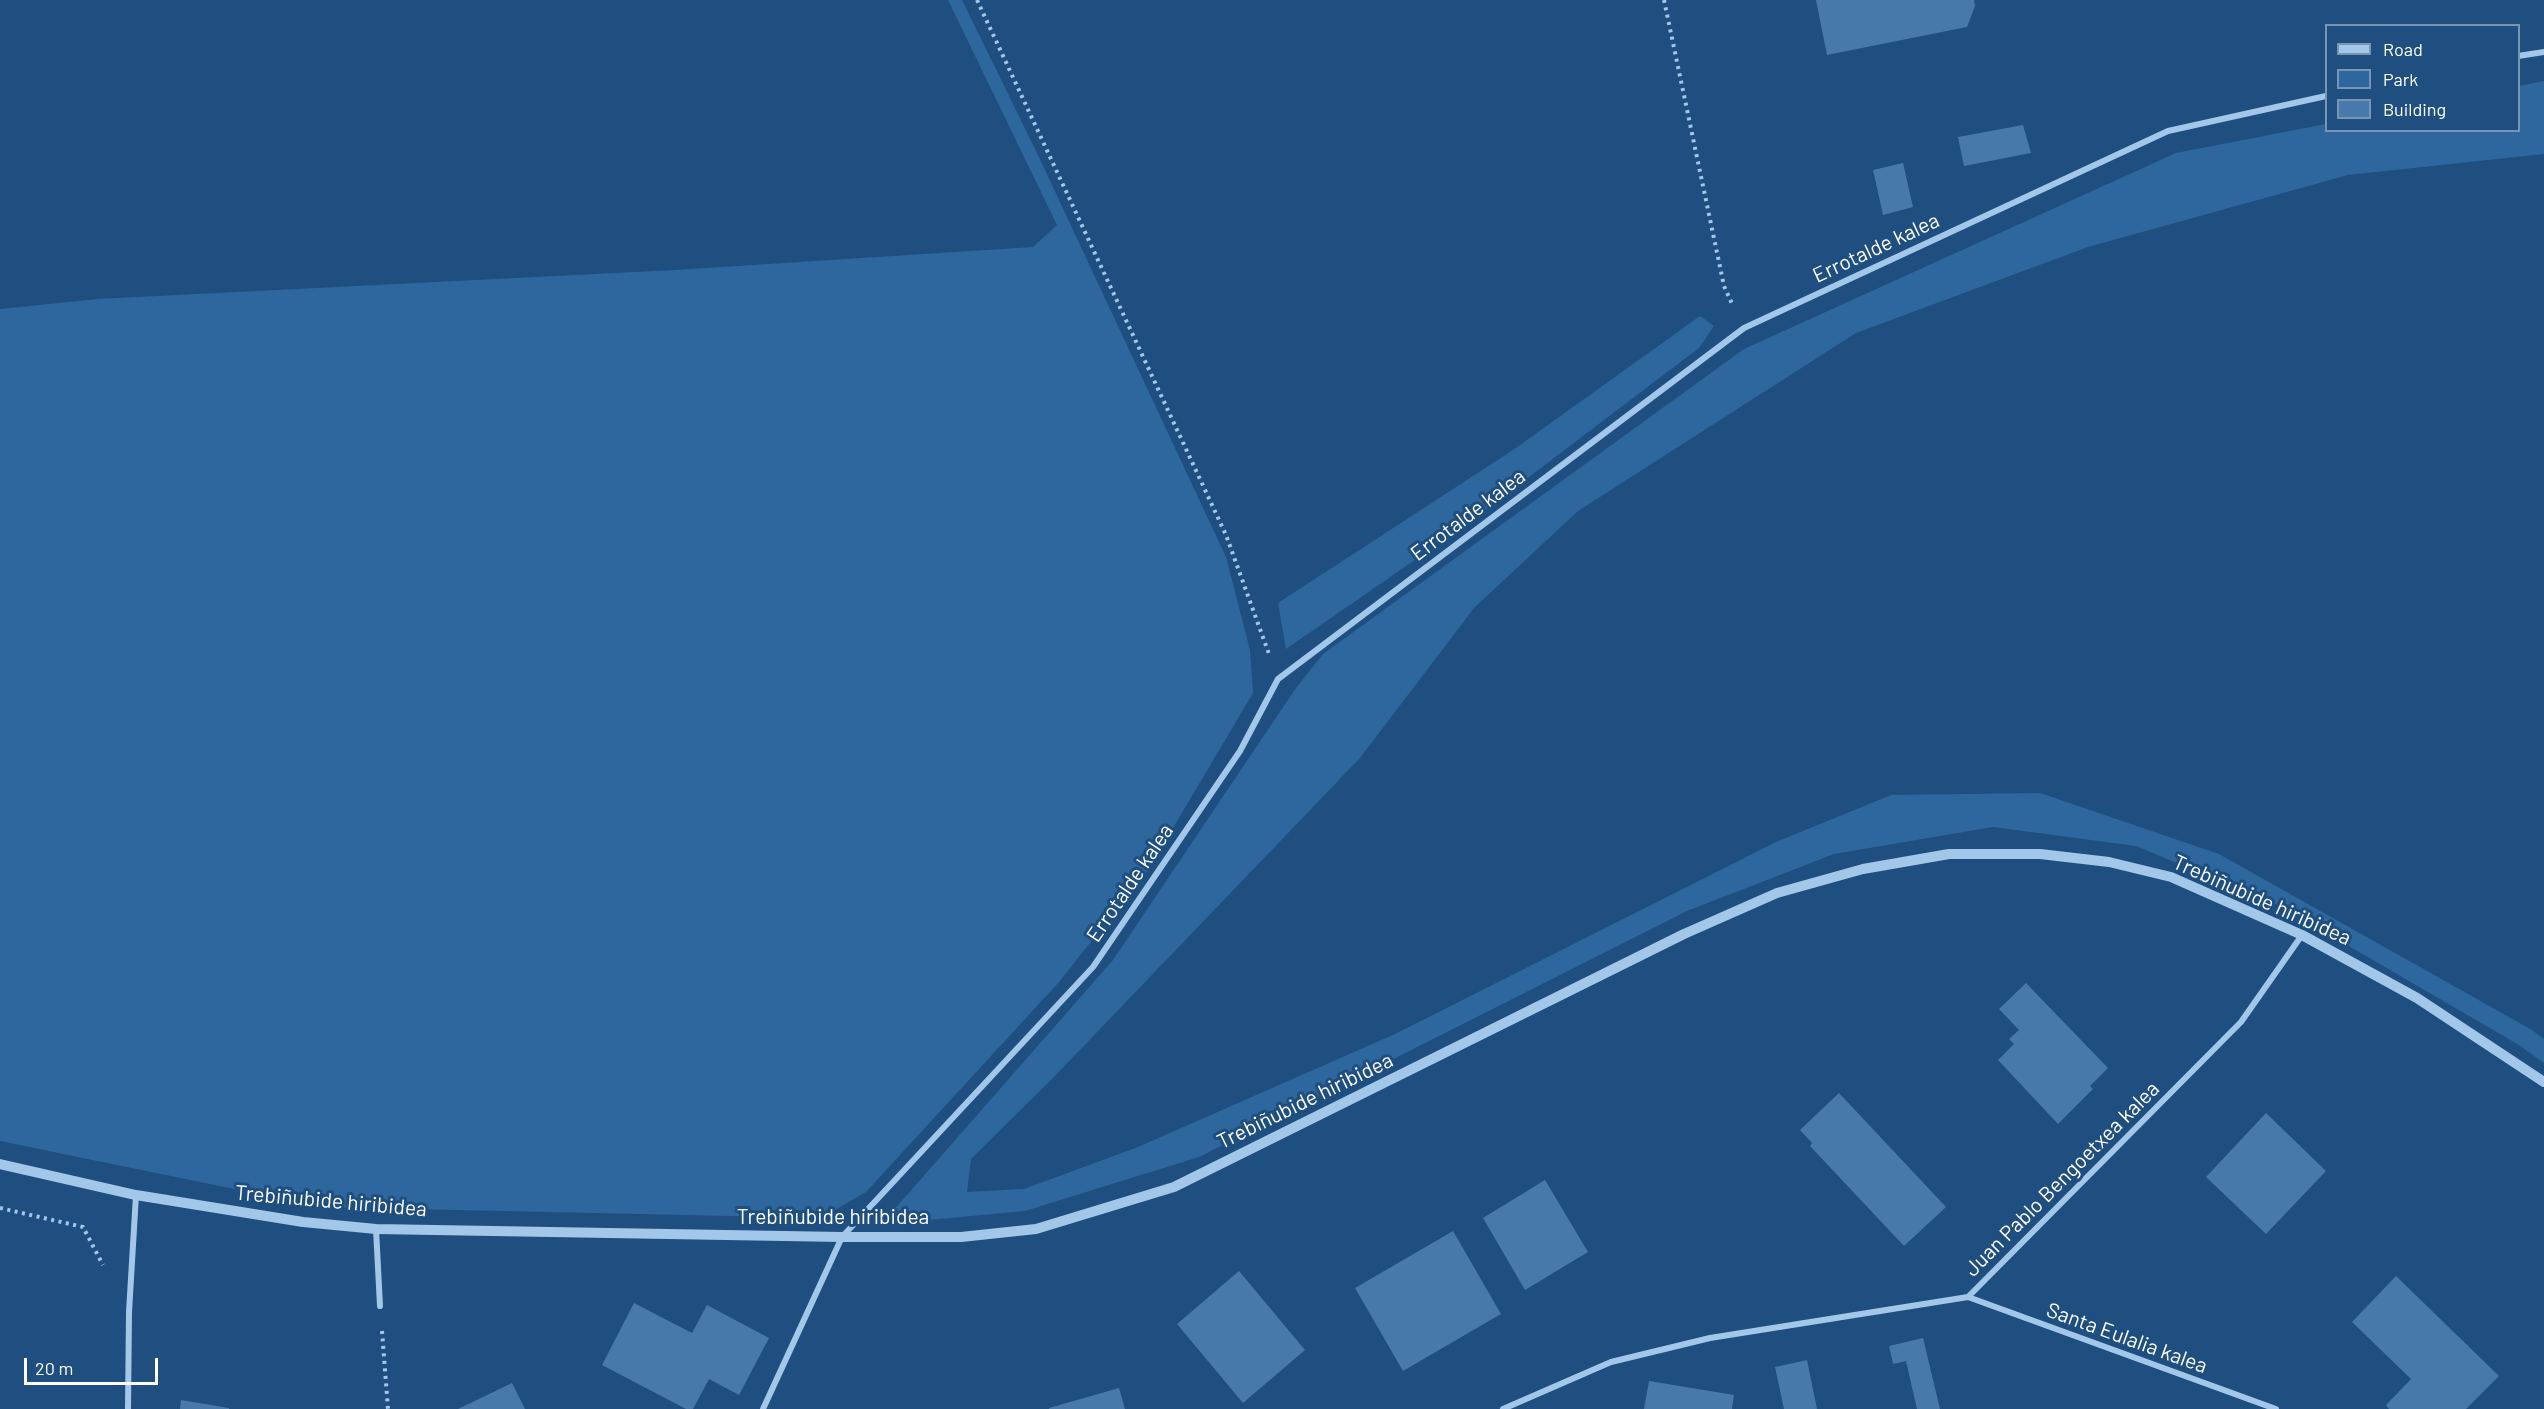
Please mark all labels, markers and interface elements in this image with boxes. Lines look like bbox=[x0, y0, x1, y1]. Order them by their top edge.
legend bbox=[2325, 24, 2520, 132]
text: Road bbox=[2383, 38, 2423, 60]
text: Park bbox=[2383, 68, 2418, 90]
text: Building bbox=[2383, 98, 2446, 120]
street label: Errotalde kalea bbox=[1809, 208, 1943, 288]
street label: Errotalde kalea bbox=[1406, 464, 1530, 566]
street label: Errotalde kalea bbox=[1081, 819, 1179, 947]
street label: Trebiñubide hiribidea bbox=[2169, 849, 2355, 951]
street label: Trebiñubide hiribidea bbox=[1213, 1047, 1397, 1155]
street label: Juan Pablo Bengoetxea kalea bbox=[1959, 1076, 2165, 1282]
street label: Trebiñubide hiribidea bbox=[234, 1180, 428, 1222]
street label: Trebiñubide hiribidea bbox=[737, 1204, 929, 1230]
street label: Santa Eulalia kalea bbox=[2043, 1297, 2211, 1379]
scale bar bbox=[27, 1346, 160, 1384]
text: 20 m bbox=[35, 1357, 73, 1379]

